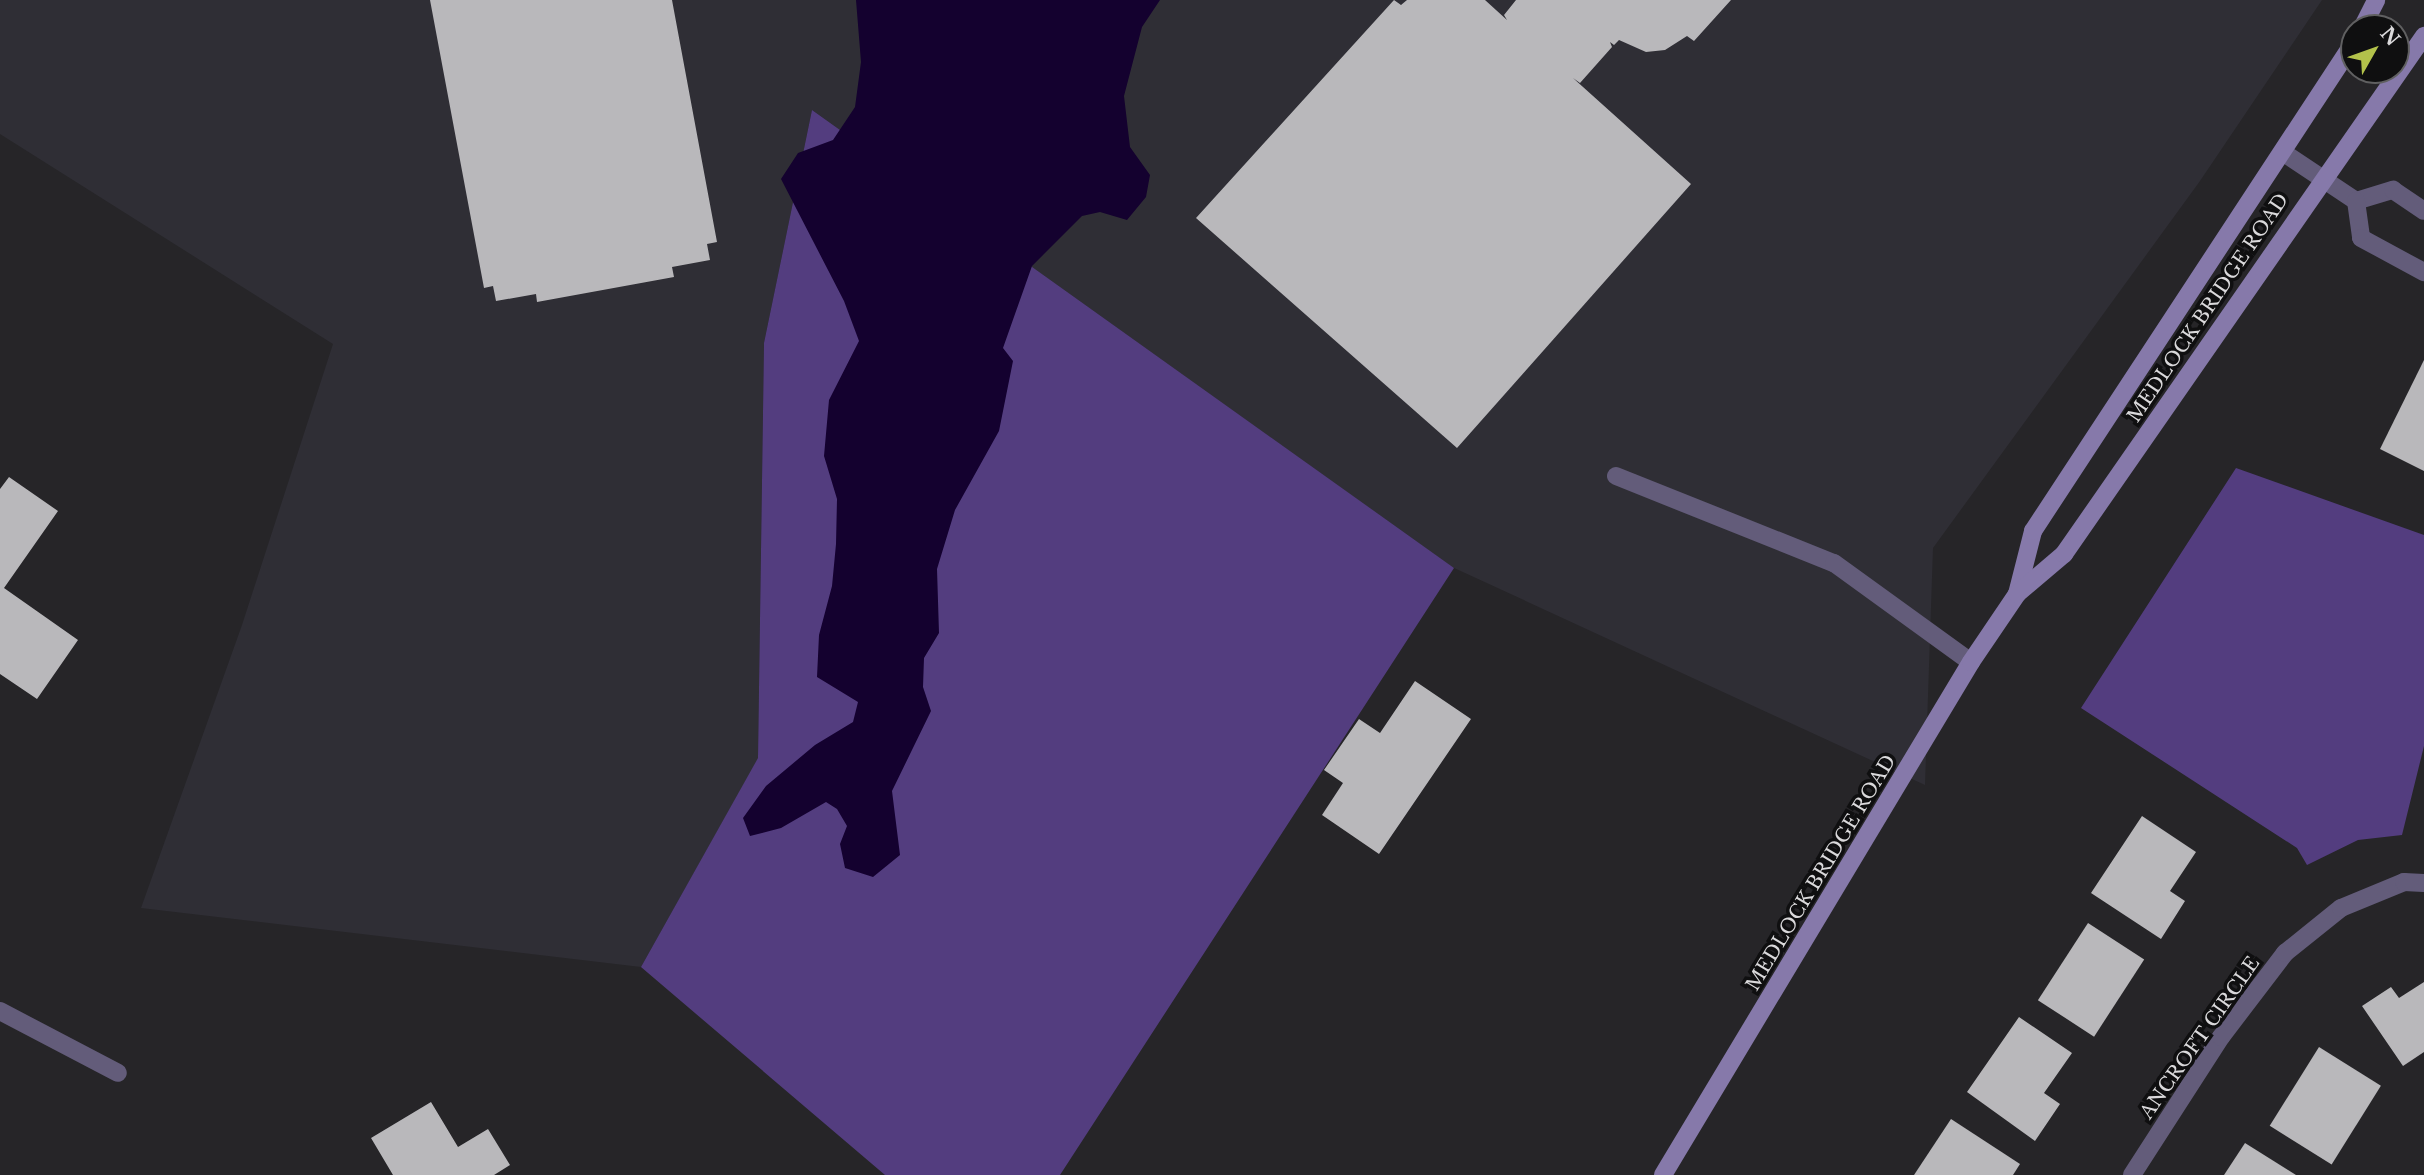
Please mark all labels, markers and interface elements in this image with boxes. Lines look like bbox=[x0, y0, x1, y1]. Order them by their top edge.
north arrow bbox=[2340, 14, 2410, 84]
text: N bbox=[2375, 22, 2404, 51]
street label: MEDLOCK BRIDGE ROAD bbox=[2123, 189, 2293, 427]
street label: MEDLOCK BRIDGE ROAD bbox=[1741, 751, 1901, 995]
street label: ANCROFT CIRCLE bbox=[2135, 952, 2265, 1124]

